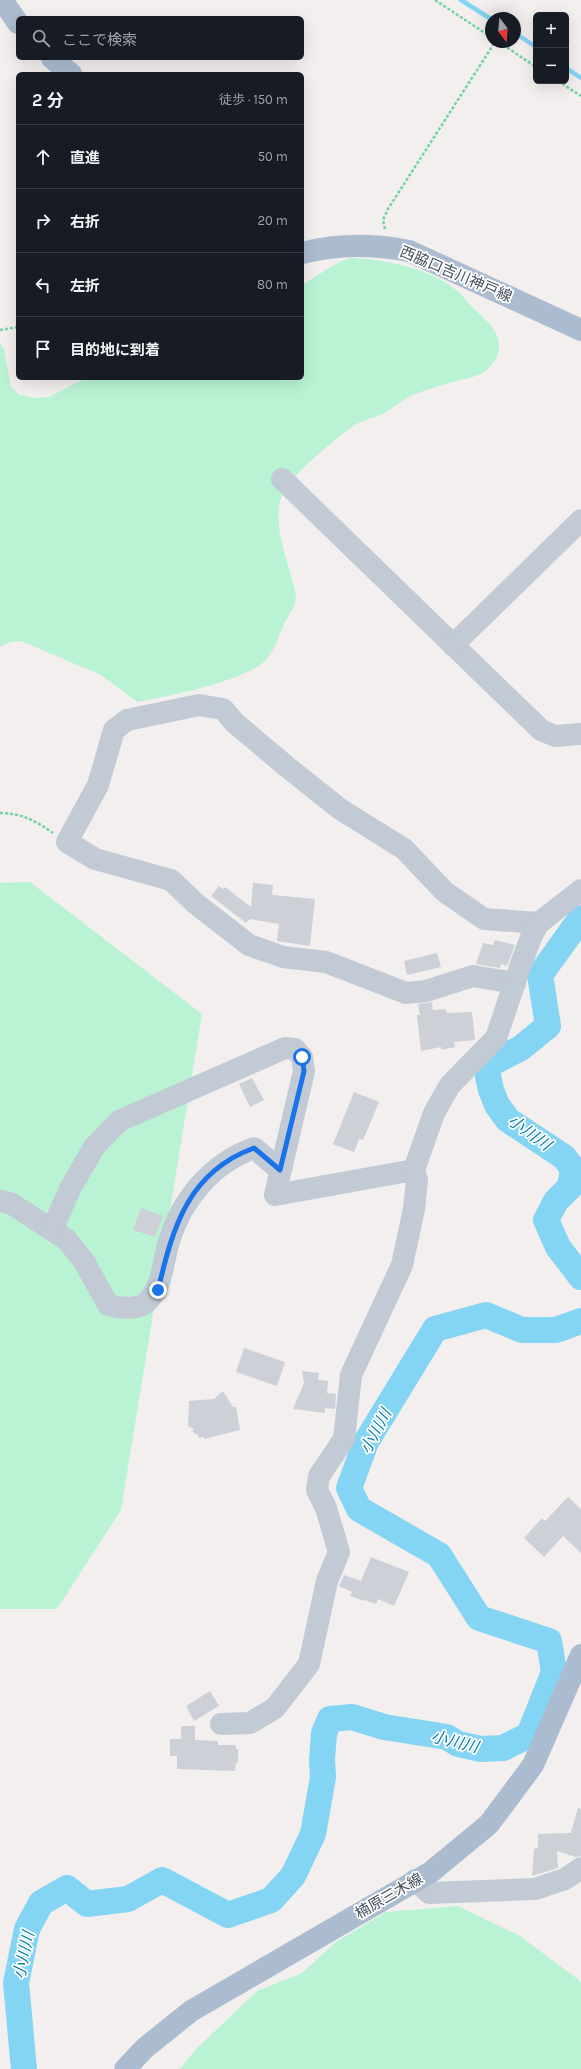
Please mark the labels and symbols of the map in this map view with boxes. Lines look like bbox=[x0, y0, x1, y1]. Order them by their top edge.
north arrow bbox=[485, 12, 521, 48]
street label: 西脇口吉川神戸線 bbox=[397, 242, 515, 306]
route start bbox=[293, 1048, 311, 1066]
water label: 小川川 bbox=[505, 1111, 556, 1155]
route end bbox=[149, 1281, 167, 1299]
water label: 小川川 bbox=[356, 1404, 396, 1457]
water label: 小川川 bbox=[429, 1726, 482, 1757]
street label: 楠原三木線 bbox=[352, 1869, 426, 1923]
water label: 小川川 bbox=[9, 1928, 38, 1981]

